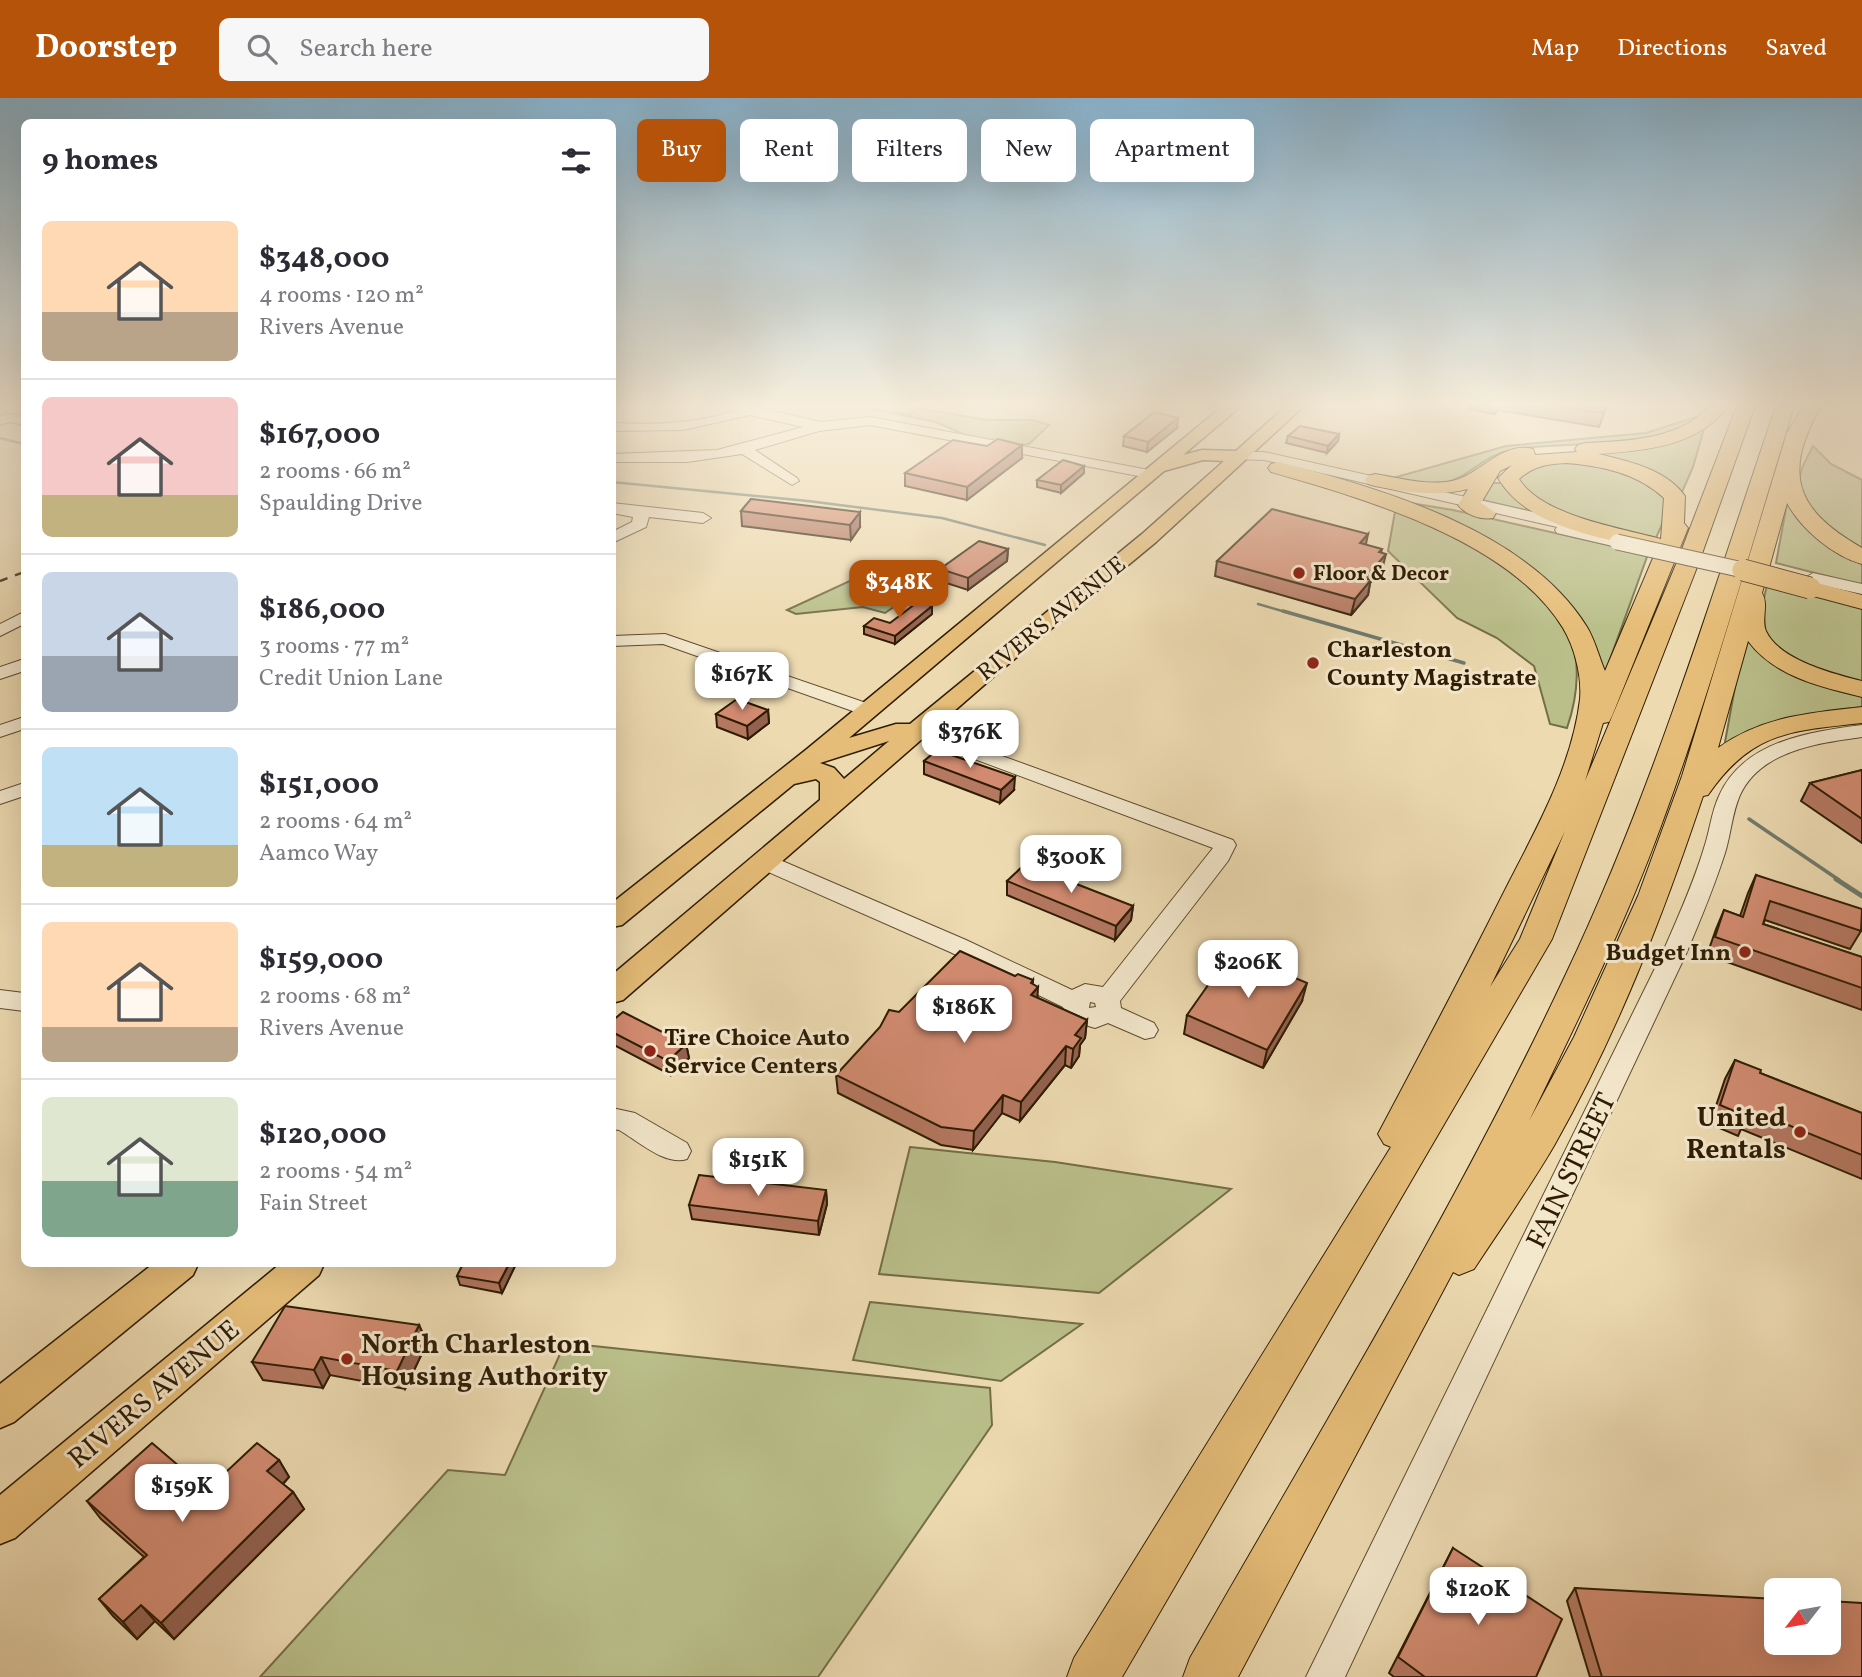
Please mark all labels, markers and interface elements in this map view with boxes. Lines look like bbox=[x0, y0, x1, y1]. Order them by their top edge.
search box bbox=[219, 18, 709, 81]
text: Doorstep bbox=[35, 26, 177, 72]
icon: search bbox=[243, 30, 281, 68]
text: Search here bbox=[299, 31, 433, 67]
text: Map bbox=[1531, 32, 1579, 66]
text: Directions bbox=[1617, 32, 1727, 66]
text: Saved bbox=[1765, 32, 1827, 66]
chip: Buy bbox=[637, 119, 726, 182]
chip: Rent bbox=[740, 119, 838, 182]
chip: Filters bbox=[852, 119, 967, 182]
chip: New bbox=[981, 119, 1076, 182]
chip: Apartment bbox=[1090, 119, 1254, 182]
text: 9 homes bbox=[42, 140, 158, 182]
icon: filters bbox=[557, 142, 595, 180]
text: $348,000 bbox=[259, 238, 390, 280]
icon: home bbox=[98, 249, 182, 333]
text: 4 rooms · 120 m² bbox=[259, 280, 424, 312]
text: Rivers Avenue bbox=[259, 312, 404, 344]
text: $167,000 bbox=[259, 414, 380, 456]
icon: home bbox=[98, 425, 182, 509]
text: 2 rooms · 66 m² bbox=[259, 456, 411, 488]
text: Spaulding Drive bbox=[259, 488, 422, 520]
street label: RIVERS AVENUE bbox=[970, 549, 1134, 690]
pin: $348K bbox=[850, 560, 948, 620]
place label: Floor & Decor bbox=[1313, 560, 1449, 589]
marker: Floor & Decor bbox=[1291, 565, 1307, 581]
text: $348K bbox=[865, 567, 933, 599]
text: $186,000 bbox=[259, 589, 385, 631]
icon: home bbox=[98, 600, 182, 684]
text: 3 rooms · 77 m² bbox=[259, 631, 409, 663]
place label: Charleston County Magistrate bbox=[1327, 634, 1537, 696]
pin: $167K bbox=[693, 652, 791, 712]
marker: Charleston County Magistrate bbox=[1305, 655, 1321, 671]
text: $167K bbox=[711, 659, 773, 691]
text: Credit Union Lane bbox=[259, 663, 443, 695]
pin: $376K bbox=[921, 710, 1019, 770]
text: $376K bbox=[938, 717, 1002, 749]
text: $151,000 bbox=[259, 764, 379, 806]
icon: home bbox=[98, 775, 182, 859]
text: 2 rooms · 64 m² bbox=[259, 806, 412, 838]
pin: $300K bbox=[1022, 836, 1120, 895]
text: Aamco Way bbox=[259, 838, 378, 870]
text: $300K bbox=[1036, 842, 1106, 874]
place label: Budget Inn bbox=[1606, 937, 1731, 971]
text: $159,000 bbox=[259, 939, 383, 981]
pin: $206K bbox=[1199, 940, 1297, 1000]
marker: Budget Inn bbox=[1737, 944, 1753, 960]
text: $206K bbox=[1214, 947, 1282, 979]
icon: home bbox=[98, 950, 182, 1034]
text: 2 rooms · 68 m² bbox=[259, 981, 411, 1013]
pin: $186K bbox=[915, 986, 1013, 1045]
text: $186K bbox=[932, 992, 996, 1024]
text: Rivers Avenue bbox=[259, 1013, 404, 1045]
place label: Tire Choice Auto Service Centers bbox=[664, 1022, 850, 1084]
marker: Tire Choice Auto Service Centers bbox=[642, 1043, 658, 1059]
street label: FAIN STREET bbox=[1518, 1087, 1627, 1255]
place label: United Rentals bbox=[1686, 1099, 1786, 1170]
text: $120,000 bbox=[259, 1114, 386, 1156]
marker: United Rentals bbox=[1792, 1124, 1808, 1140]
icon: home bbox=[98, 1125, 182, 1209]
pin: $151K bbox=[709, 1138, 807, 1198]
text: $151K bbox=[728, 1145, 788, 1177]
text: 2 rooms · 54 m² bbox=[259, 1156, 412, 1188]
text: Fain Street bbox=[259, 1188, 368, 1220]
street label: RIVERS AVENUE bbox=[60, 1311, 249, 1478]
place label: North Charleston Housing Authority bbox=[361, 1326, 608, 1397]
marker: North Charleston Housing Authority bbox=[339, 1351, 355, 1367]
pin: $159K bbox=[133, 1464, 231, 1524]
text: $159K bbox=[151, 1471, 213, 1503]
pin: $120K bbox=[1429, 1568, 1527, 1627]
text: $120K bbox=[1446, 1574, 1510, 1606]
north arrow bbox=[1764, 1578, 1841, 1656]
map controls bbox=[1764, 1578, 1841, 1655]

